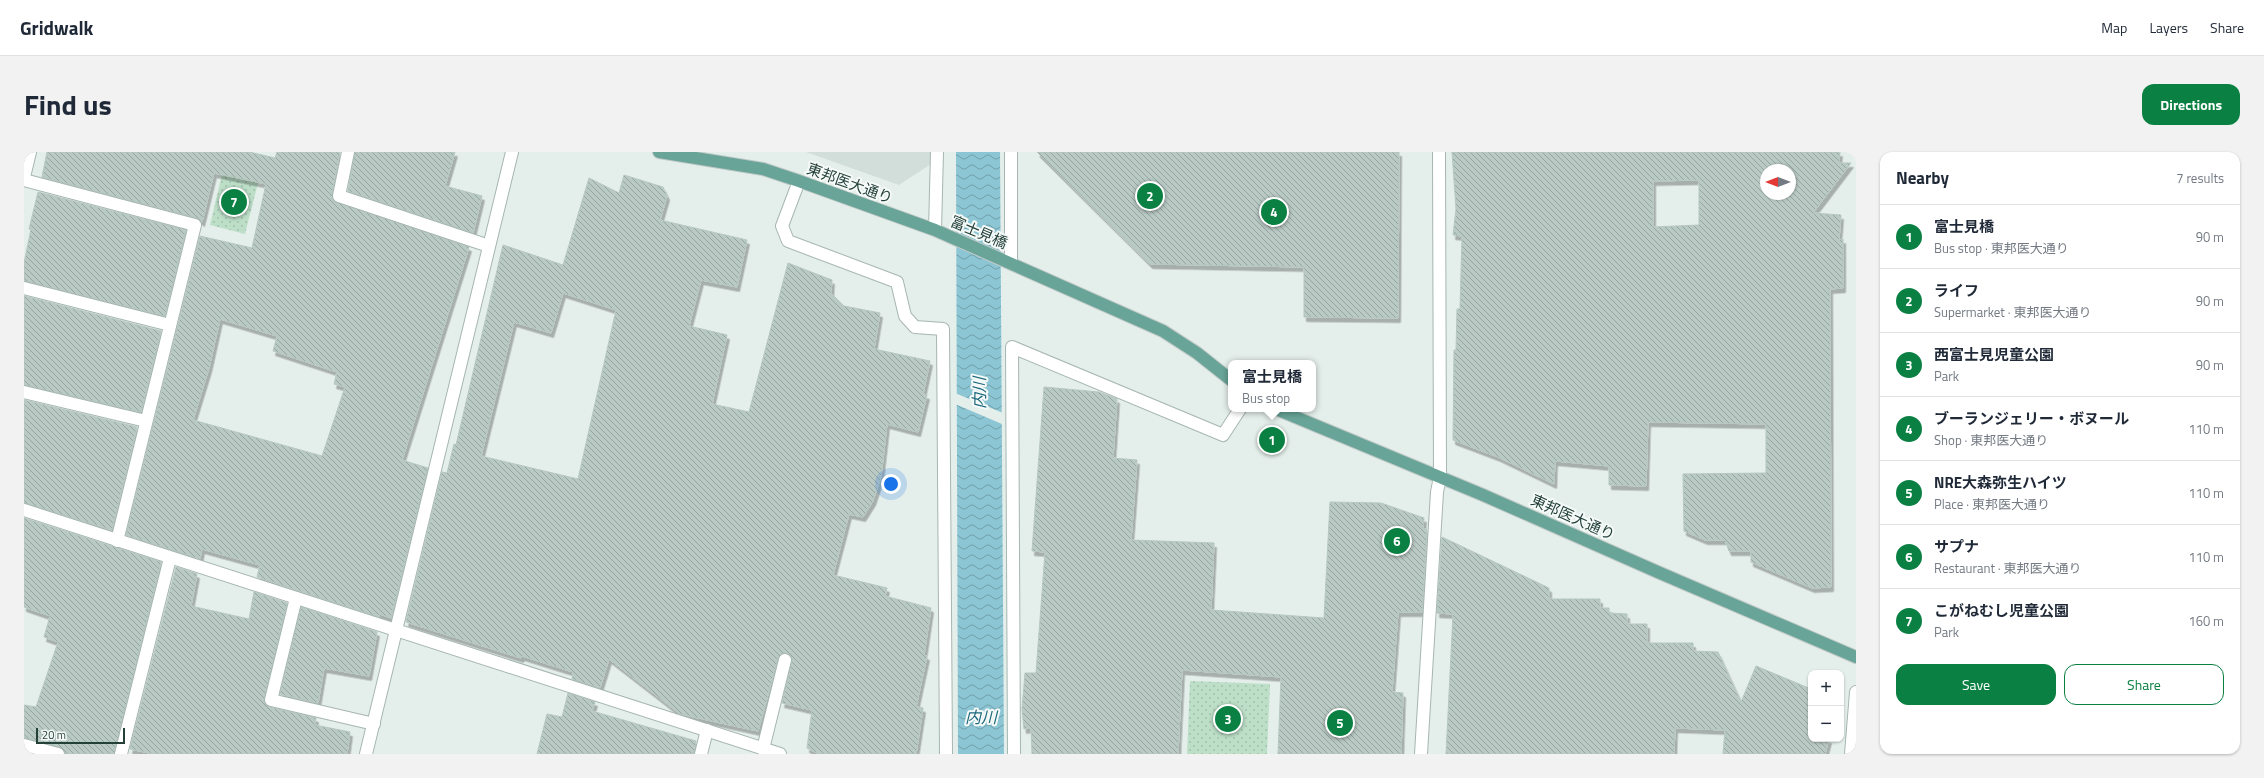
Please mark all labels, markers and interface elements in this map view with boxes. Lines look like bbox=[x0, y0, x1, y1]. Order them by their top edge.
text: Gridwalk bbox=[20, 13, 93, 42]
text: Map bbox=[2101, 17, 2127, 38]
text: Layers bbox=[2149, 17, 2188, 38]
text: Share bbox=[2210, 17, 2244, 38]
text: Find us bbox=[24, 83, 112, 126]
button: Directions bbox=[2142, 84, 2240, 125]
street label: 東邦医大通り bbox=[804, 157, 896, 209]
north arrow bbox=[1760, 164, 1796, 200]
text: Nearby bbox=[1896, 165, 1949, 191]
text: 7 results bbox=[2176, 168, 2224, 188]
pin: 2 bbox=[1137, 181, 1163, 211]
pin: 7 bbox=[221, 187, 247, 217]
pin: 4 bbox=[1261, 197, 1287, 227]
street label: 富士見橋 bbox=[947, 210, 1011, 254]
text: 富士見橋 bbox=[1934, 215, 1994, 238]
text: 1 bbox=[1905, 227, 1913, 247]
text: 90 m bbox=[2196, 227, 2224, 247]
text: Bus stop · 東邦医大通り bbox=[1934, 238, 2069, 258]
text: ライフ bbox=[1934, 279, 1979, 302]
text: 2 bbox=[1905, 291, 1913, 311]
text: 90 m bbox=[2196, 291, 2224, 311]
text: Supermarket · 東邦医大通り bbox=[1934, 302, 2091, 322]
text: 西富士見児童公園 bbox=[1934, 343, 2054, 366]
text: 3 bbox=[1905, 355, 1913, 375]
text: 90 m bbox=[2196, 355, 2224, 375]
popup bbox=[1228, 360, 1316, 412]
text: 富士見橋 bbox=[1242, 365, 1302, 388]
text: Park bbox=[1934, 366, 1959, 386]
water label: 内川 bbox=[967, 375, 991, 409]
text: Bus stop bbox=[1242, 388, 1290, 408]
text: ブーランジェリー・ボヌール bbox=[1934, 407, 2129, 430]
text: 4 bbox=[1905, 419, 1913, 439]
text: 110 m bbox=[2188, 419, 2224, 439]
pin: 1 bbox=[1259, 425, 1285, 455]
text: Shop · 東邦医大通り bbox=[1934, 430, 2048, 450]
text: NRE大森弥生ハイツ bbox=[1934, 471, 2067, 494]
your location bbox=[881, 474, 901, 494]
text: 5 bbox=[1905, 483, 1913, 503]
text: 110 m bbox=[2188, 483, 2224, 503]
street label: 東邦医大通り bbox=[1527, 488, 1619, 546]
text: Place · 東邦医大通り bbox=[1934, 494, 2050, 514]
pin: 6 bbox=[1384, 526, 1410, 556]
text: サプナ bbox=[1934, 535, 1979, 558]
text: 6 bbox=[1905, 547, 1913, 567]
text: 110 m bbox=[2188, 547, 2224, 567]
text: Restaurant · 東邦医大通り bbox=[1934, 558, 2082, 578]
text: こがねむし児童公園 bbox=[1934, 599, 2069, 622]
text: 7 bbox=[1905, 611, 1913, 631]
text: 160 m bbox=[2188, 611, 2224, 631]
text: Park bbox=[1934, 622, 1959, 642]
button: Save bbox=[1896, 664, 2056, 705]
button: Share bbox=[2064, 664, 2224, 705]
map controls bbox=[1808, 670, 1844, 742]
button: + bbox=[1808, 670, 1844, 706]
pin: 3 bbox=[1215, 704, 1241, 734]
water label: 内川 bbox=[965, 705, 999, 729]
button: − bbox=[1808, 706, 1844, 742]
pin: 5 bbox=[1327, 708, 1353, 738]
scale bar bbox=[36, 726, 125, 745]
text: 20 m bbox=[42, 727, 66, 743]

